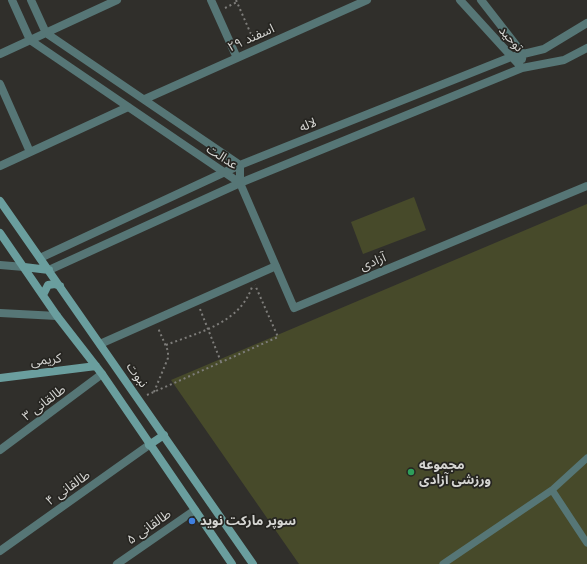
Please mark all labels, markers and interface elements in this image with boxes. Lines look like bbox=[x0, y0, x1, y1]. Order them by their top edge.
street label: ۲۹ اسفند bbox=[225, 21, 277, 55]
street label: توحید bbox=[495, 23, 527, 55]
street label: لاله bbox=[297, 115, 319, 135]
street label: عدالت bbox=[203, 141, 241, 173]
street label: آزادی bbox=[358, 250, 388, 274]
street label: کریمی bbox=[30, 350, 62, 370]
street label: نبوت bbox=[123, 359, 151, 391]
street label: طالقانی ۳ bbox=[19, 382, 69, 424]
place label: مجموعه ورزشی آزادی bbox=[419, 457, 491, 488]
street label: طالقانی ۴ bbox=[43, 467, 93, 509]
marker: مجموعه ورزشی آزادی bbox=[406, 467, 416, 477]
street label: طالقانی ۵ bbox=[124, 506, 174, 548]
place label: سوپر مارکت نوید bbox=[200, 513, 296, 529]
marker: سوپر مارکت نوید bbox=[187, 516, 197, 526]

